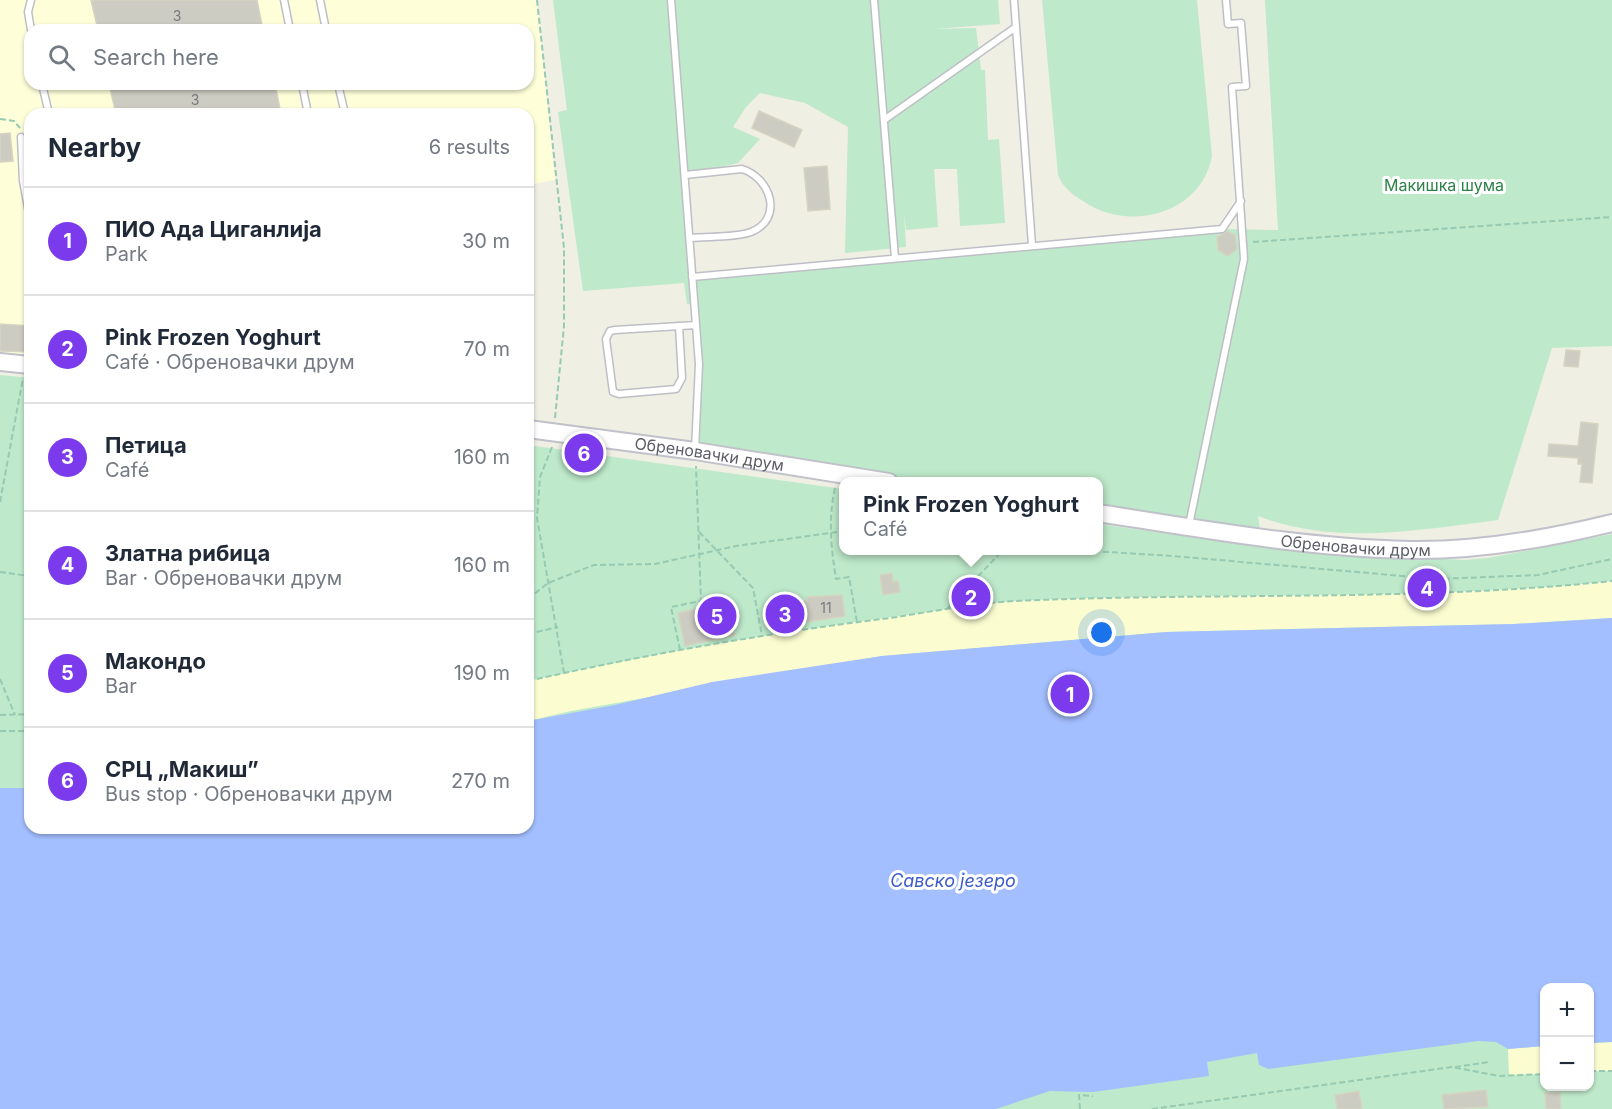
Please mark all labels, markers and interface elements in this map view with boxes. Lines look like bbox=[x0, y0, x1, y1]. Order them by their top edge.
house number: 3 bbox=[173, 7, 181, 24]
search box bbox=[24, 24, 534, 90]
icon: search bbox=[45, 41, 78, 74]
text: Search here bbox=[93, 44, 219, 70]
house number: 3 bbox=[191, 91, 199, 108]
text: Nearby bbox=[48, 132, 141, 163]
text: 6 results bbox=[429, 135, 510, 159]
park label: Макишка шума bbox=[1384, 175, 1504, 195]
text: ПИО Ада Циганлија bbox=[105, 216, 322, 242]
text: 1 bbox=[63, 229, 72, 253]
text: 30 m bbox=[462, 229, 510, 253]
text: Park bbox=[105, 242, 148, 266]
text: Pink Frozen Yoghurt bbox=[105, 324, 321, 350]
text: 2 bbox=[61, 337, 74, 361]
text: 70 m bbox=[463, 337, 510, 361]
text: Café · Обреновачки друм bbox=[105, 350, 355, 374]
pin: 6 bbox=[564, 430, 604, 476]
text: Петица bbox=[105, 432, 187, 458]
street label: Обреновачки друм bbox=[633, 433, 785, 475]
text: 3 bbox=[61, 445, 74, 469]
text: 160 m bbox=[454, 445, 510, 469]
text: Café bbox=[105, 458, 149, 482]
popup bbox=[839, 477, 1103, 555]
text: Pink Frozen Yoghurt bbox=[863, 491, 1079, 517]
text: Café bbox=[863, 517, 907, 541]
street label: Обреновачки друм bbox=[1279, 530, 1431, 560]
text: Златна рибица bbox=[105, 540, 270, 566]
text: 4 bbox=[61, 553, 74, 577]
text: 160 m bbox=[454, 553, 510, 577]
text: Bar · Обреновачки друм bbox=[105, 566, 342, 590]
pin: 4 bbox=[1408, 566, 1446, 610]
pin: 2 bbox=[952, 574, 990, 620]
pin: 3 bbox=[766, 592, 804, 636]
pin: 5 bbox=[698, 594, 736, 638]
house number: 11 bbox=[820, 599, 832, 616]
your location bbox=[1087, 618, 1116, 647]
text: Макондо bbox=[105, 648, 206, 674]
text: 5 bbox=[61, 661, 74, 685]
text: 190 m bbox=[454, 661, 510, 685]
pin: 1 bbox=[1050, 672, 1090, 716]
text: Bar bbox=[105, 674, 137, 698]
text: СРЦ „Макиш” bbox=[105, 756, 259, 782]
text: 6 bbox=[61, 769, 74, 793]
text: 270 m bbox=[451, 769, 510, 793]
text: Bus stop · Обреновачки друм bbox=[105, 782, 393, 806]
water label: Савско језеро bbox=[890, 870, 1016, 891]
map controls bbox=[1540, 983, 1594, 1091]
button: + bbox=[1540, 983, 1594, 1037]
button: − bbox=[1540, 1037, 1594, 1091]

